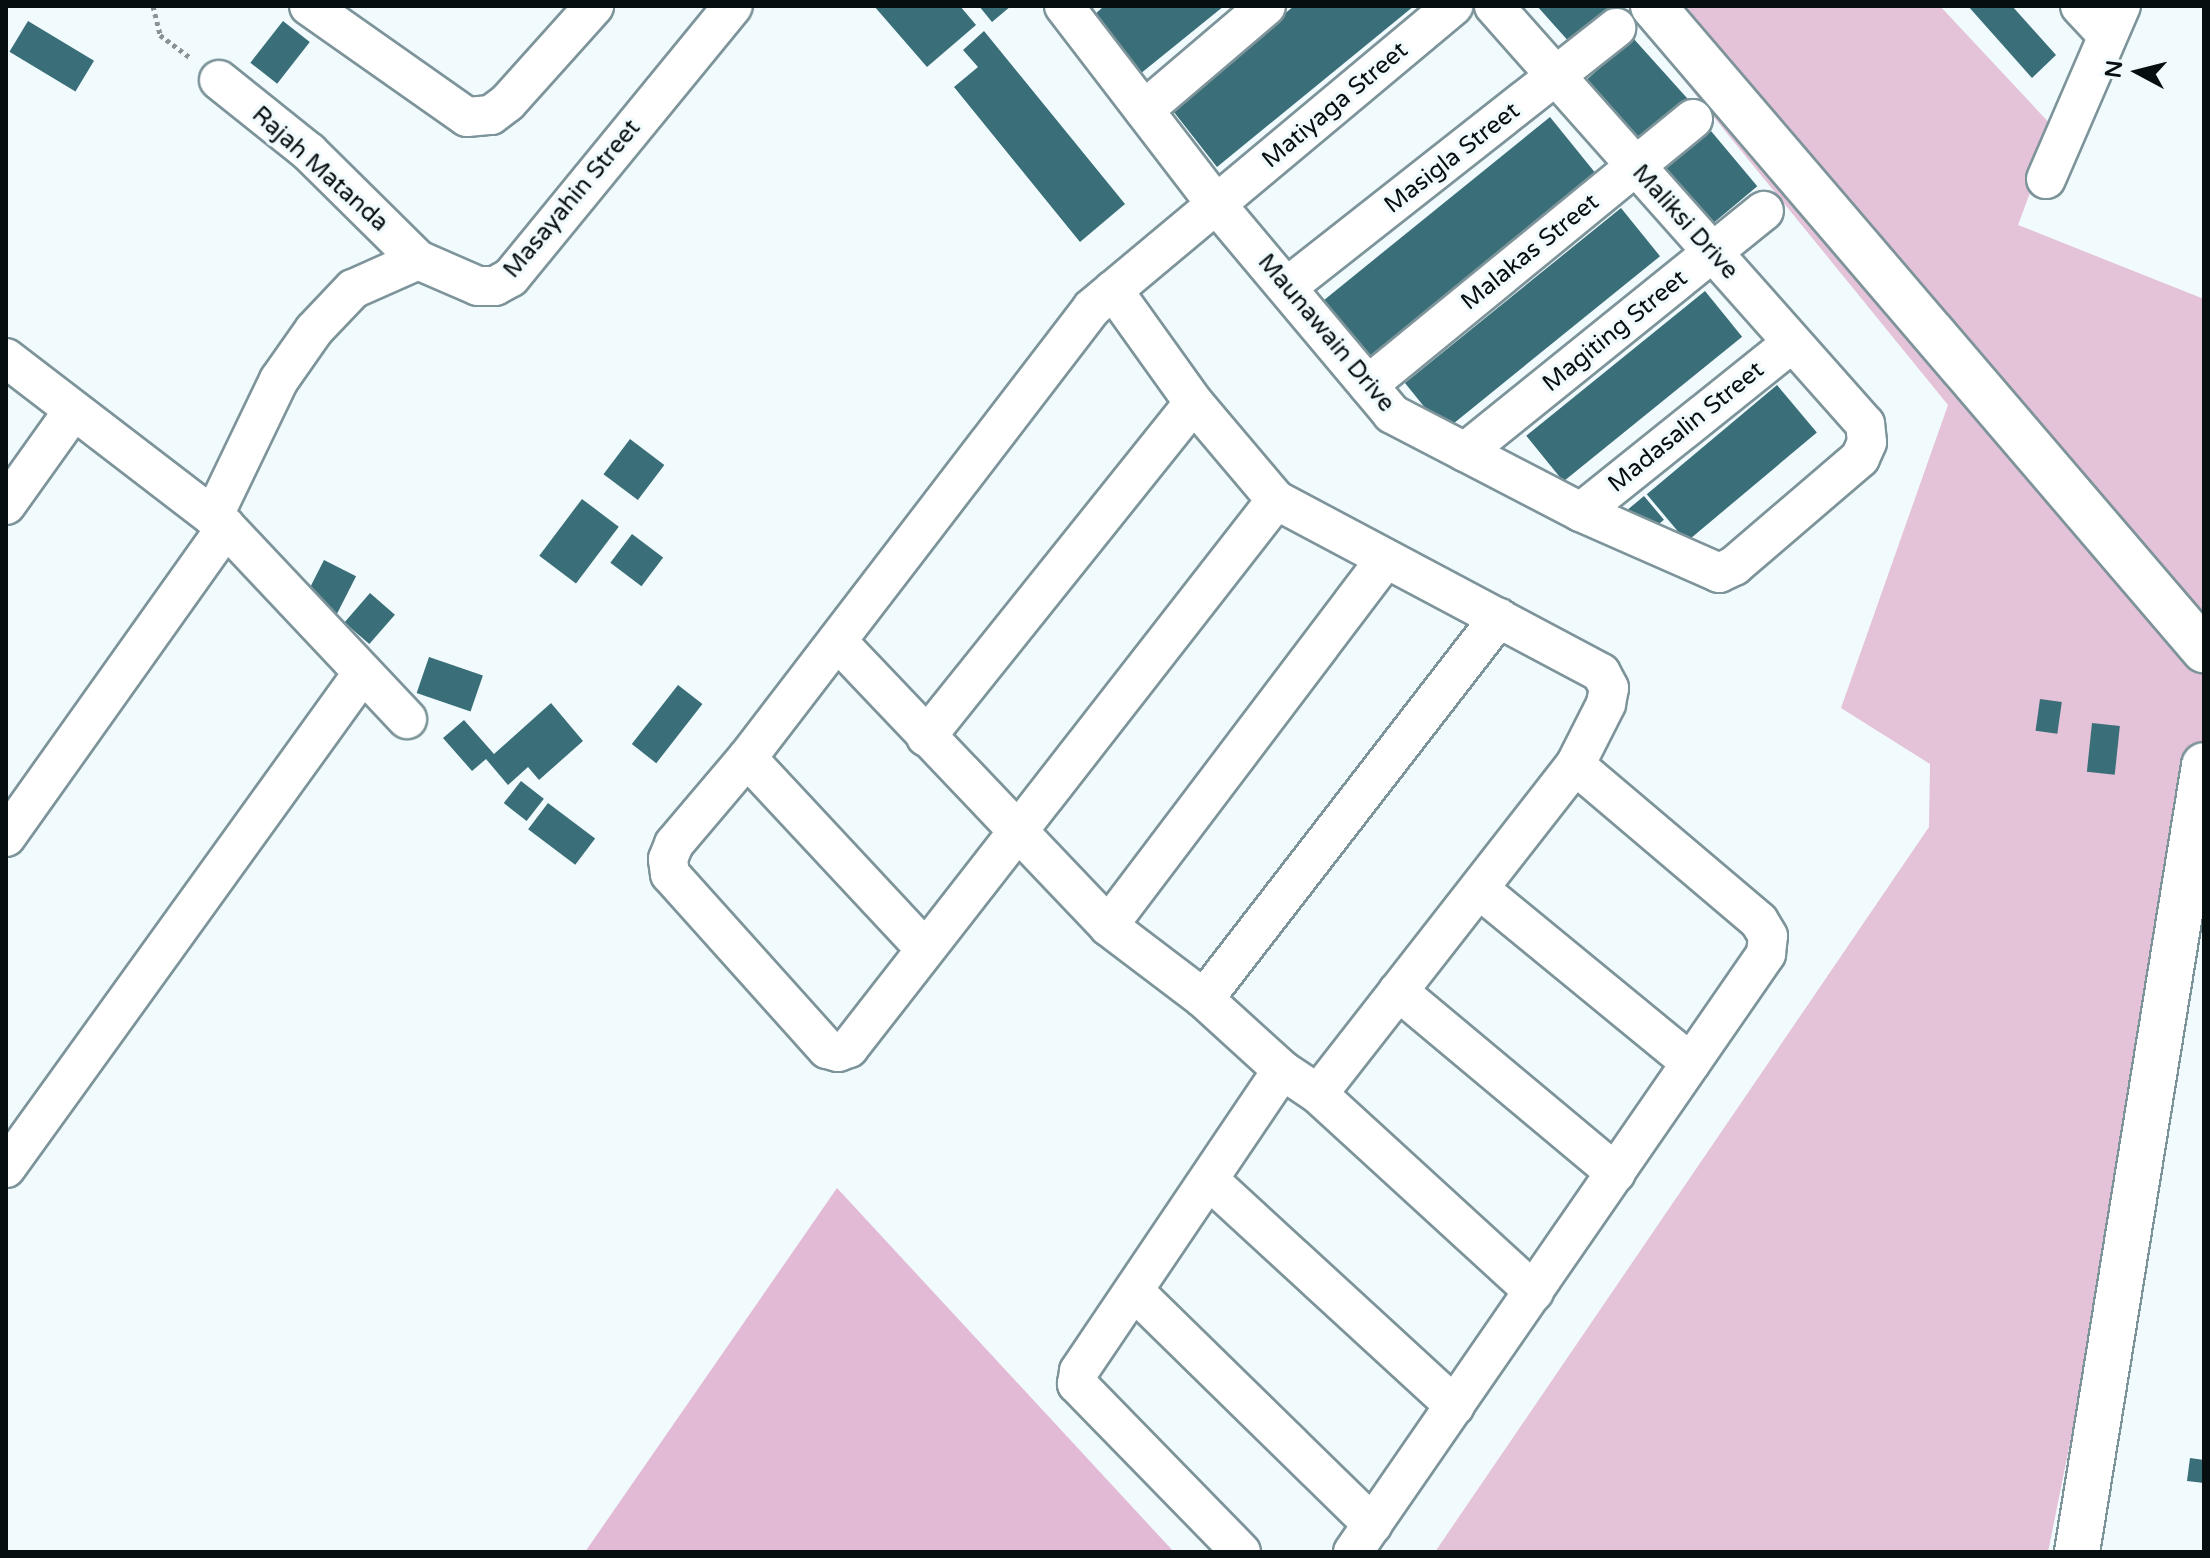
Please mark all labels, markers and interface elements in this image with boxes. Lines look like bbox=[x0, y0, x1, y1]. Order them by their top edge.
north arrow bbox=[2098, 32, 2178, 112]
street label: Matiyaga Street bbox=[1256, 36, 1414, 174]
text: N bbox=[2100, 59, 2128, 79]
street label: Masigla Street bbox=[1379, 96, 1525, 220]
street label: Rajah Matanda bbox=[246, 100, 394, 238]
street label: Masayahin Street bbox=[497, 114, 647, 284]
street label: Maliksi Drive bbox=[1626, 159, 1744, 285]
street label: Malakas Street bbox=[1455, 188, 1605, 316]
street label: Maunawain Drive bbox=[1252, 248, 1400, 418]
street label: Magiting Street bbox=[1537, 264, 1693, 398]
street label: Madasalin Street bbox=[1602, 355, 1770, 499]

